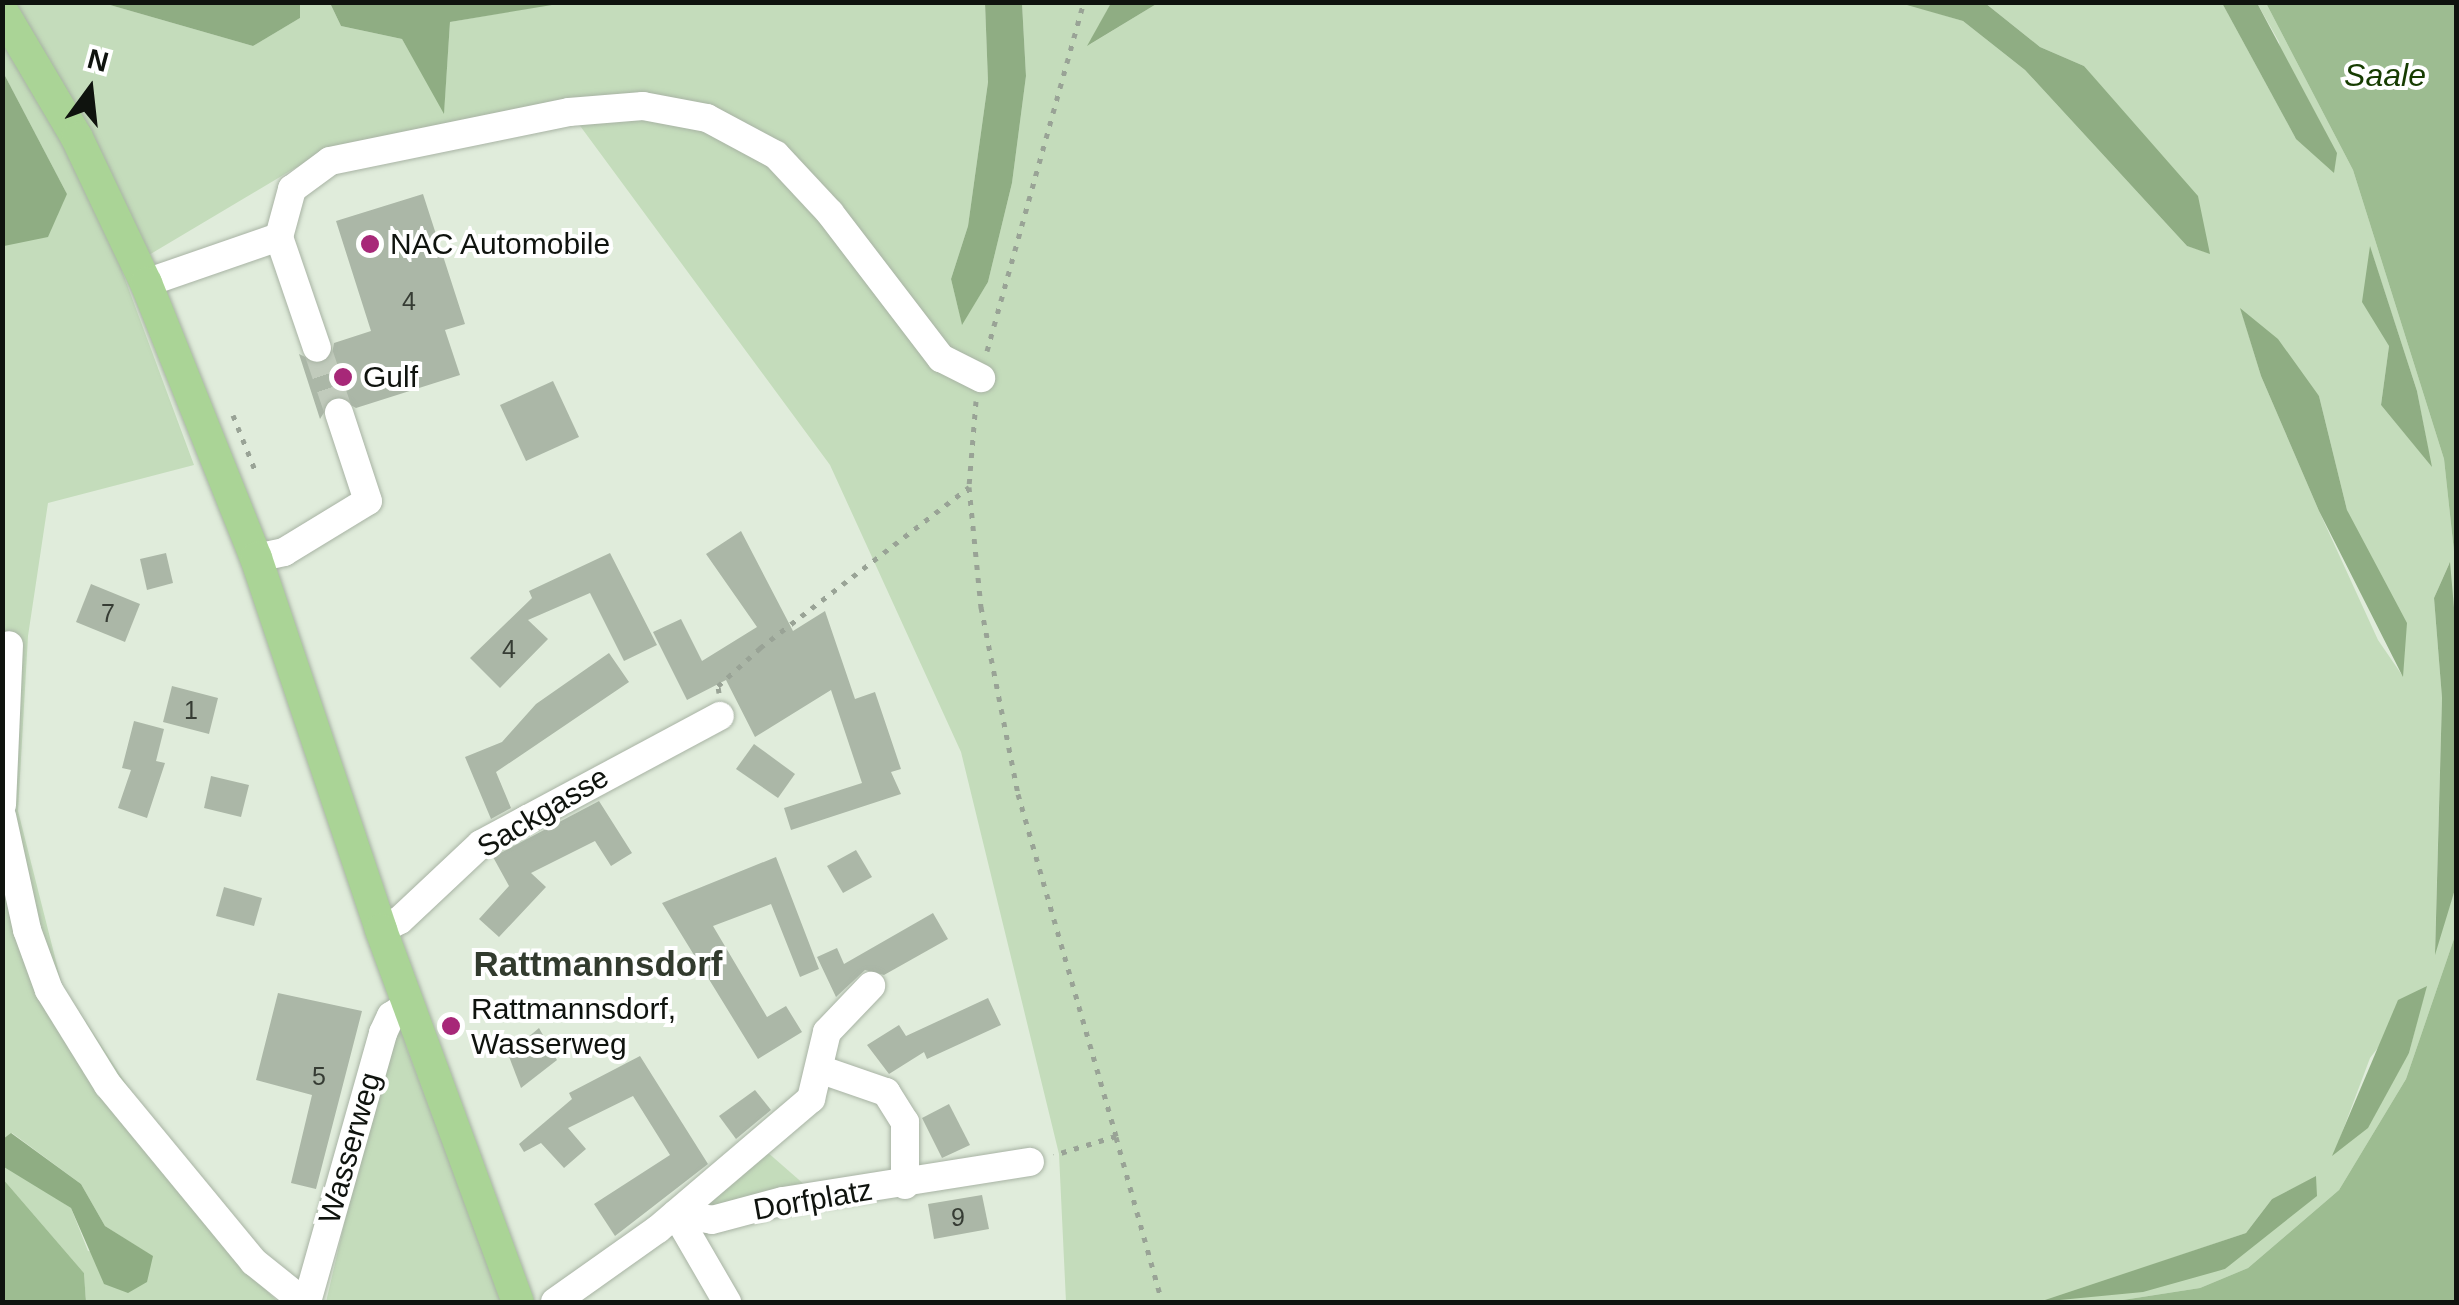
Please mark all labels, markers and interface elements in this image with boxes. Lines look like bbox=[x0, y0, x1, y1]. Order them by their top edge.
north arrow bbox=[40, 40, 140, 140]
text: N bbox=[84, 43, 112, 78]
water label: Saale bbox=[2344, 56, 2426, 94]
place label: NAC Automobile bbox=[390, 226, 612, 262]
marker: NAC Automobile bbox=[359, 233, 381, 255]
house number: 4 bbox=[402, 286, 416, 316]
place label: Gulf bbox=[363, 359, 418, 395]
marker: Gulf bbox=[332, 366, 354, 388]
house number: 7 bbox=[101, 598, 115, 628]
house number: 4 bbox=[502, 634, 516, 664]
house number: 1 bbox=[184, 695, 198, 725]
street label: Sackgasse bbox=[471, 759, 615, 865]
district label: Rattmannsdorf bbox=[474, 943, 722, 985]
place label: Rattmannsdorf, Wasserweg bbox=[471, 991, 676, 1062]
marker: Rattmannsdorf, Wasserweg bbox=[440, 1015, 462, 1037]
house number: 5 bbox=[312, 1061, 326, 1091]
street label: Wasserweg bbox=[311, 1068, 389, 1228]
street label: Dorfplatz bbox=[751, 1172, 875, 1228]
house number: 9 bbox=[951, 1202, 965, 1232]

